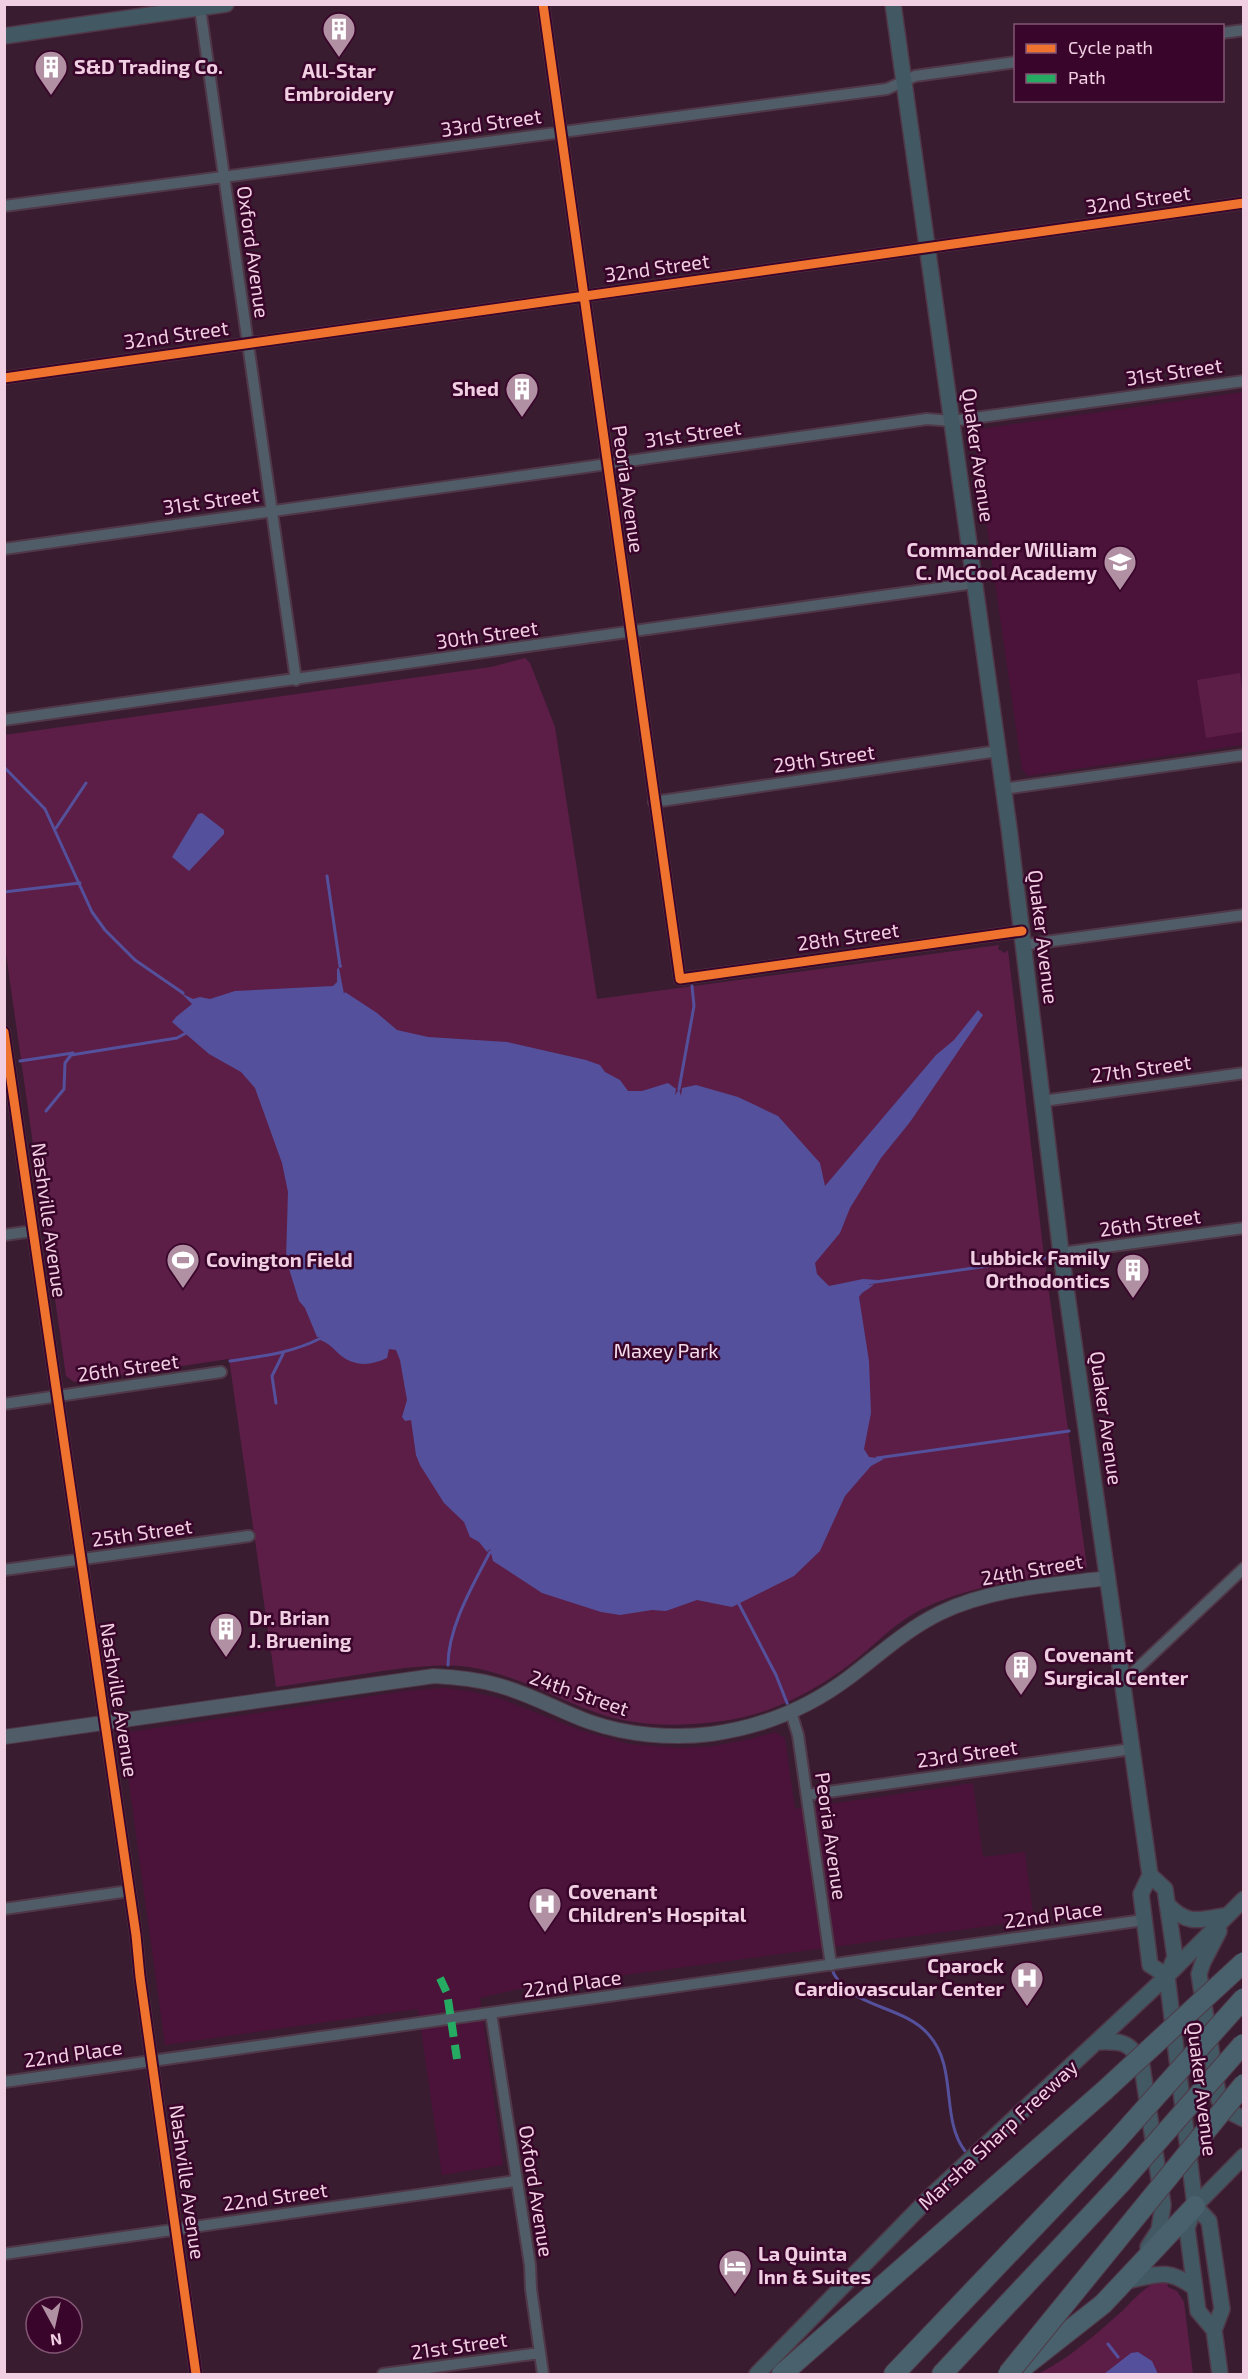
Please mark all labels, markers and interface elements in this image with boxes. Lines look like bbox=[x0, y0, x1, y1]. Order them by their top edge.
building icon: All-Star Embroidery bbox=[321, 11, 357, 58]
legend bbox=[1014, 24, 1224, 102]
text: Cycle path bbox=[1068, 36, 1153, 58]
building icon: S&D Trading Co. bbox=[33, 49, 69, 96]
place label: S&D Trading Co. bbox=[74, 54, 223, 78]
place label: All-Star Embroidery bbox=[284, 58, 395, 106]
text: Path bbox=[1068, 66, 1106, 88]
street label: 33rd Street bbox=[439, 103, 543, 141]
street label: 32nd Street bbox=[1084, 180, 1192, 218]
street label: Oxford Avenue bbox=[233, 184, 275, 319]
street label: 32nd Street bbox=[603, 248, 711, 286]
street label: 32nd Street bbox=[122, 315, 230, 353]
street label: 31st Street bbox=[1124, 352, 1224, 390]
building icon: Shed bbox=[504, 371, 540, 418]
place label: Shed bbox=[452, 376, 499, 400]
street label: Quaker Avenue bbox=[958, 386, 1000, 523]
street label: 31st Street bbox=[643, 414, 743, 452]
street label: Peoria Avenue bbox=[608, 423, 650, 554]
street label: 31st Street bbox=[161, 481, 261, 519]
place label: Commander William C. McCool Academy bbox=[907, 537, 1098, 585]
school or university icon: Commander William C. McCool Academy bbox=[1102, 544, 1138, 591]
street label: 30th Street bbox=[434, 615, 540, 653]
street label: 29th Street bbox=[772, 739, 876, 777]
street label: Quaker Avenue bbox=[1024, 868, 1064, 1005]
street label: 28th Street bbox=[795, 917, 901, 955]
street label: 27th Street bbox=[1089, 1049, 1193, 1087]
street label: Nashville Avenue bbox=[27, 1141, 73, 1299]
street label: 26th Street bbox=[1098, 1203, 1202, 1241]
sports icon: Covington Field bbox=[165, 1242, 201, 1289]
place label: Lubbick Family Orthodontics bbox=[970, 1245, 1111, 1292]
place label: Covington Field bbox=[206, 1247, 353, 1271]
building icon: Lubbick Family Orthodontics bbox=[1115, 1252, 1151, 1299]
park label: Maxey Park bbox=[613, 1338, 719, 1362]
street label: 26th Street bbox=[76, 1348, 180, 1386]
street label: Quaker Avenue bbox=[1086, 1349, 1128, 1486]
street label: 25th Street bbox=[90, 1513, 194, 1551]
street label: 24th Street bbox=[979, 1548, 1085, 1590]
place label: Dr. Brian J. Bruening bbox=[249, 1605, 352, 1652]
building icon: Dr. Brian J. Bruening bbox=[208, 1611, 244, 1658]
street label: Nashville Avenue bbox=[96, 1621, 144, 1779]
place label: Covenant Surgical Center bbox=[1044, 1642, 1189, 1689]
building icon: Covenant Surgical Center bbox=[1003, 1649, 1039, 1696]
street label: 24th Street bbox=[527, 1664, 632, 1720]
street label: 23rd Street bbox=[915, 1734, 1019, 1772]
street label: Peoria Avenue bbox=[811, 1770, 853, 1901]
place label: Covenant Children’s Hospital bbox=[568, 1879, 747, 1926]
hospital icon: Covenant Children’s Hospital bbox=[527, 1886, 563, 1933]
street label: 22nd Place bbox=[1002, 1895, 1104, 1933]
place label: Cparock Cardiovascular Center bbox=[795, 1953, 1005, 2000]
hospital icon: Cparock Cardiovascular Center bbox=[1009, 1960, 1045, 2007]
street label: 22nd Place bbox=[521, 1964, 623, 2002]
street label: Quaker Avenue bbox=[1183, 2020, 1223, 2157]
street label: 22nd Place bbox=[22, 2034, 124, 2072]
street label: Marsha Sharp Freeway bbox=[913, 2054, 1082, 2214]
street label: Nashville Avenue bbox=[165, 2103, 211, 2261]
street label: Oxford Avenue bbox=[515, 2123, 559, 2258]
street label: 22nd Street bbox=[221, 2177, 329, 2215]
place label: La Quinta Inn & Suites bbox=[758, 2241, 871, 2288]
hotel icon: La Quinta Inn & Suites bbox=[717, 2248, 753, 2295]
north arrow bbox=[24, 2295, 84, 2355]
street label: 21st Street bbox=[409, 2326, 509, 2364]
text: N bbox=[49, 2330, 63, 2351]

